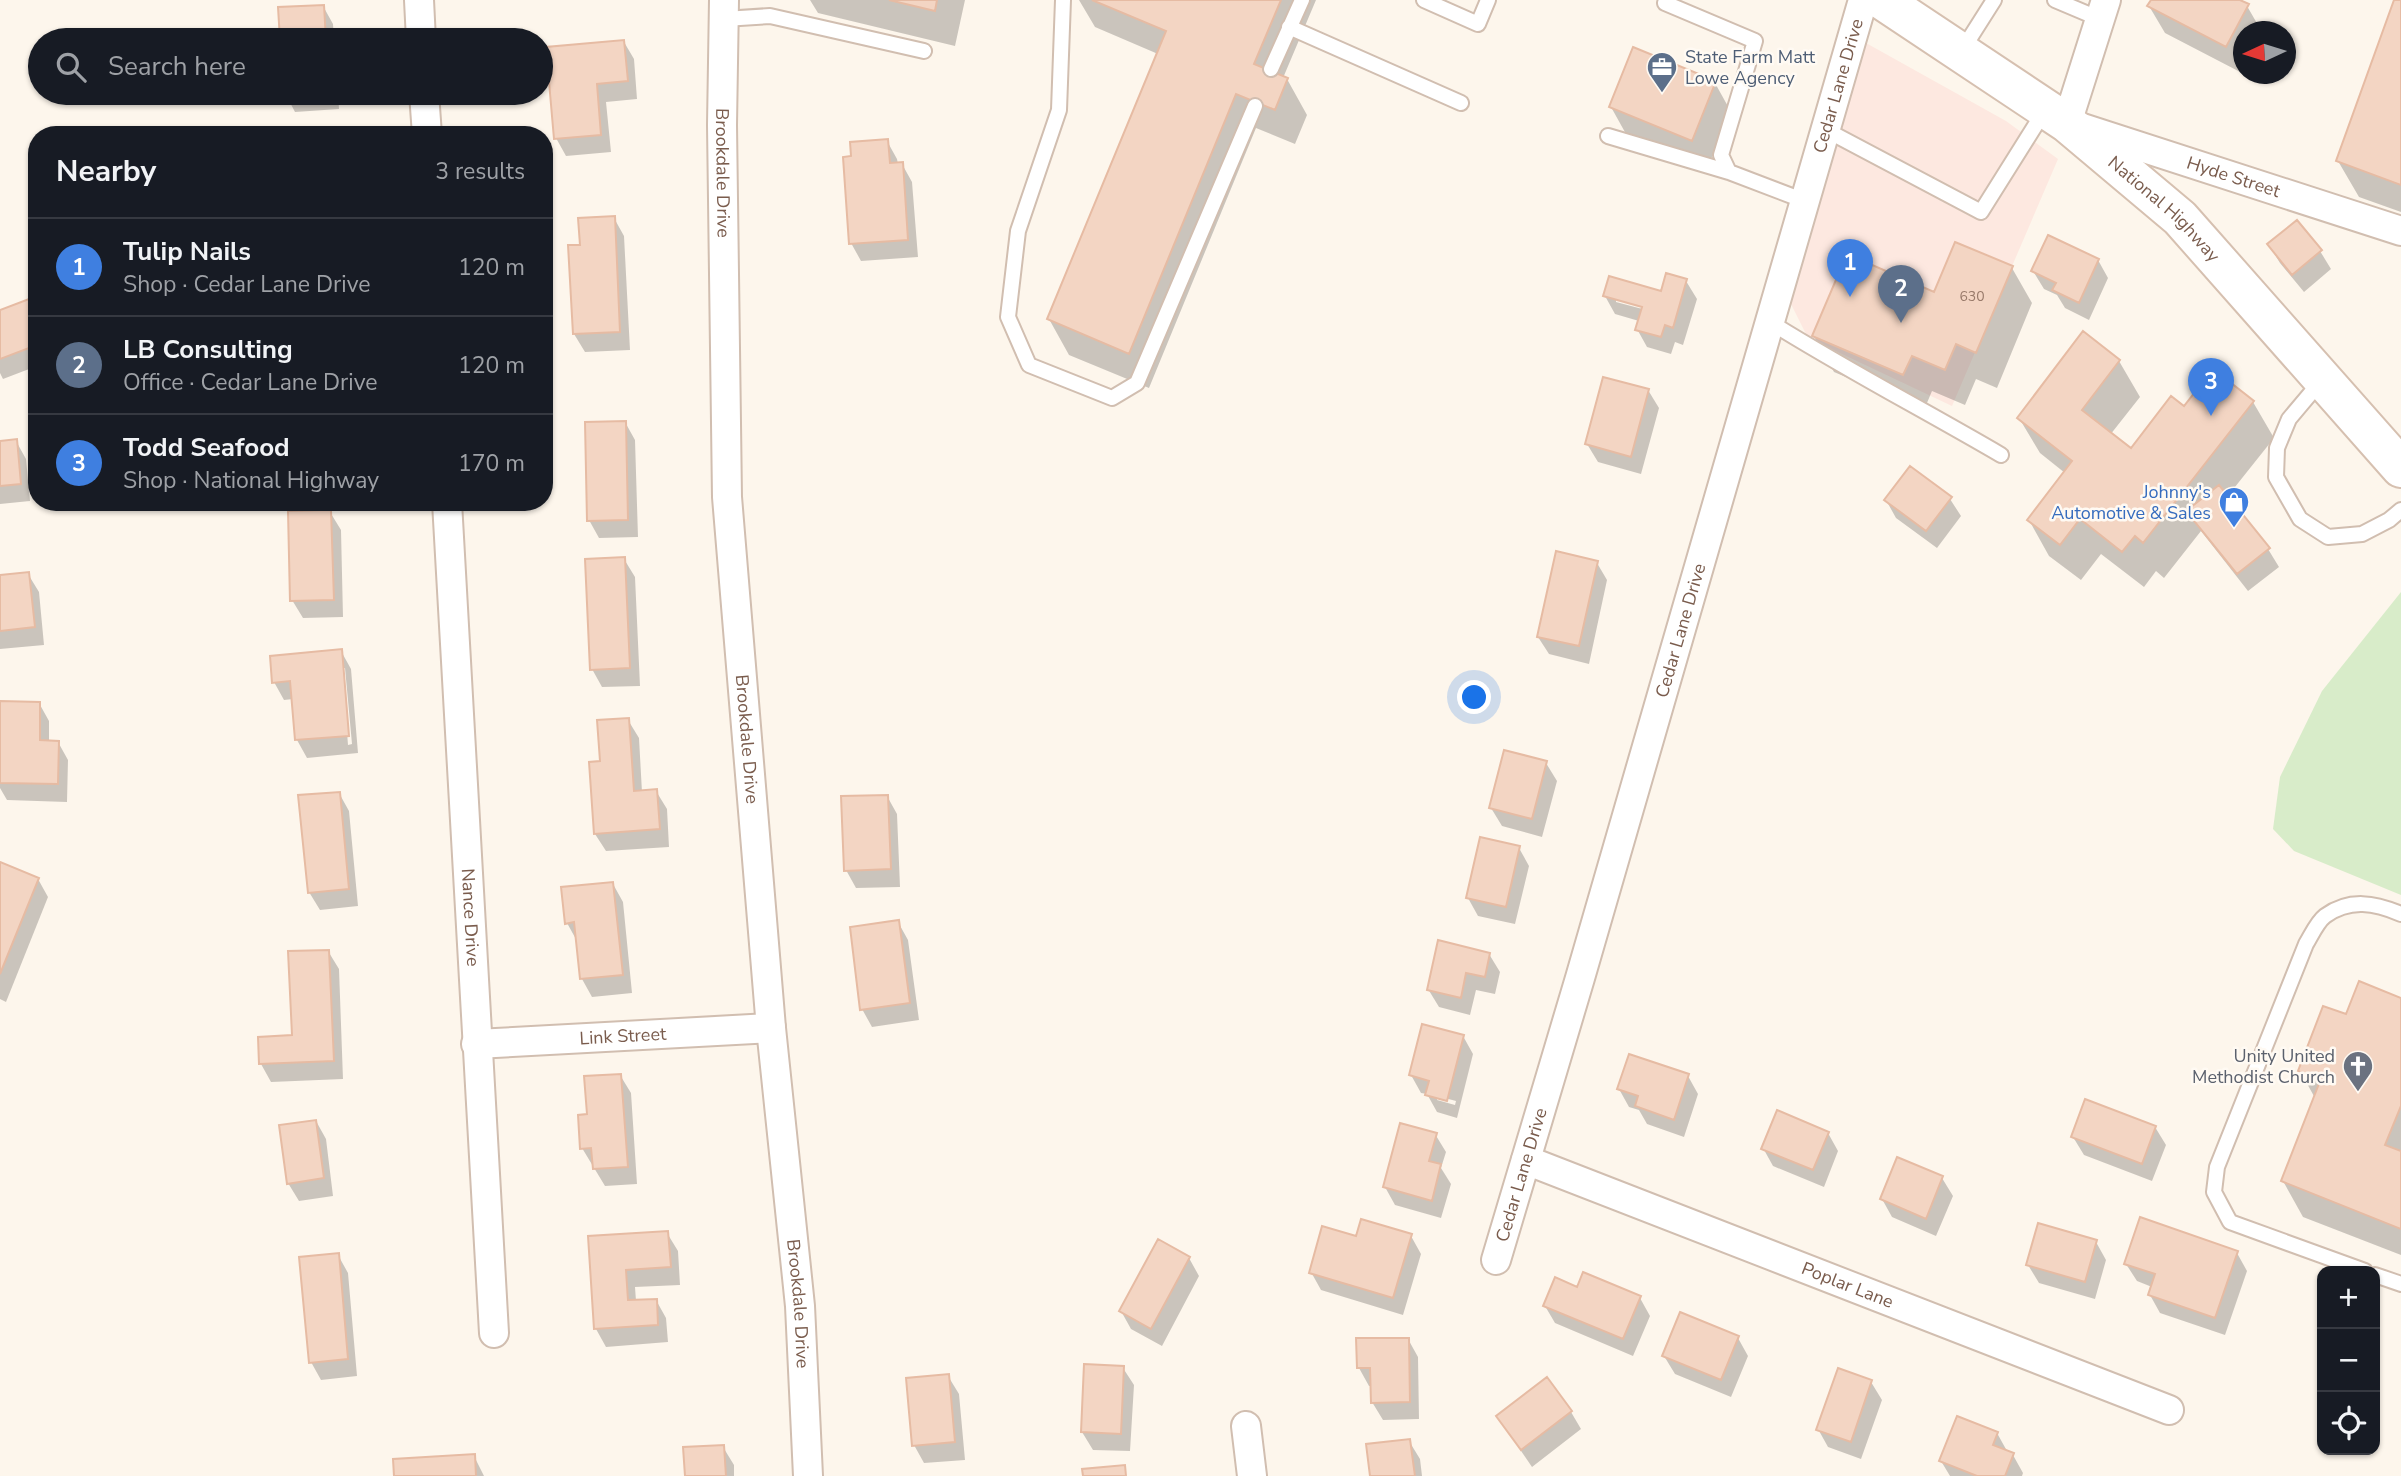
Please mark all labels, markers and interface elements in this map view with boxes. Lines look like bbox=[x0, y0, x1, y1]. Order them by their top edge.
street label: Cedar Lane Drive bbox=[1807, 16, 1869, 156]
north arrow bbox=[2233, 21, 2296, 84]
search box bbox=[28, 28, 553, 105]
place label: State Farm Matt Lowe Agency bbox=[1685, 45, 1816, 90]
icon: search bbox=[52, 48, 90, 86]
text: Search here bbox=[108, 49, 246, 84]
office icon: State Farm Matt Lowe Agency bbox=[1645, 50, 1679, 94]
street label: Brookdale Drive bbox=[710, 108, 736, 238]
text: Nearby bbox=[56, 151, 156, 192]
street label: National Highway bbox=[2103, 151, 2226, 268]
street label: Hyde Street bbox=[2184, 151, 2284, 203]
text: 3 results bbox=[435, 156, 525, 187]
text: Tulip Nails bbox=[123, 234, 251, 269]
pin: 1 bbox=[1827, 239, 1873, 297]
text: 1 bbox=[72, 252, 86, 283]
text: 120 m bbox=[458, 252, 525, 283]
pin: 2 bbox=[1878, 265, 1924, 323]
text: Shop · Cedar Lane Drive bbox=[123, 269, 371, 300]
house number: 630 bbox=[1959, 287, 1985, 306]
text: LB Consulting bbox=[123, 332, 293, 367]
text: 2 bbox=[72, 350, 86, 381]
text: 120 m bbox=[458, 350, 525, 381]
pin: 3 bbox=[2188, 358, 2234, 416]
text: Office · Cedar Lane Drive bbox=[123, 367, 378, 398]
text: Todd Seafood bbox=[123, 430, 290, 465]
text: 3 bbox=[72, 448, 86, 479]
text: 170 m bbox=[458, 448, 525, 479]
text: Shop · National Highway bbox=[123, 465, 379, 496]
place label: Johnny's Automotive & Sales bbox=[2051, 480, 2211, 525]
shop icon: Johnny's Automotive & Sales bbox=[2217, 485, 2251, 529]
street label: Cedar Lane Drive bbox=[1650, 561, 1711, 700]
street label: Brookdale Drive bbox=[730, 674, 764, 805]
your location bbox=[1457, 680, 1491, 714]
street label: Nance Drive bbox=[456, 868, 485, 967]
street label: Link Street bbox=[579, 1022, 668, 1050]
place label: Unity United Methodist Church bbox=[2192, 1044, 2335, 1089]
church icon: Unity United Methodist Church bbox=[2341, 1049, 2375, 1093]
street label: Cedar Lane Drive bbox=[1490, 1105, 1553, 1245]
street label: Brookdale Drive bbox=[781, 1238, 815, 1369]
street label: Poplar Lane bbox=[1798, 1256, 1897, 1314]
map controls bbox=[2317, 1266, 2380, 1455]
button: + bbox=[2317, 1266, 2380, 1329]
button: − bbox=[2317, 1329, 2380, 1392]
button: locate bbox=[2317, 1392, 2380, 1455]

